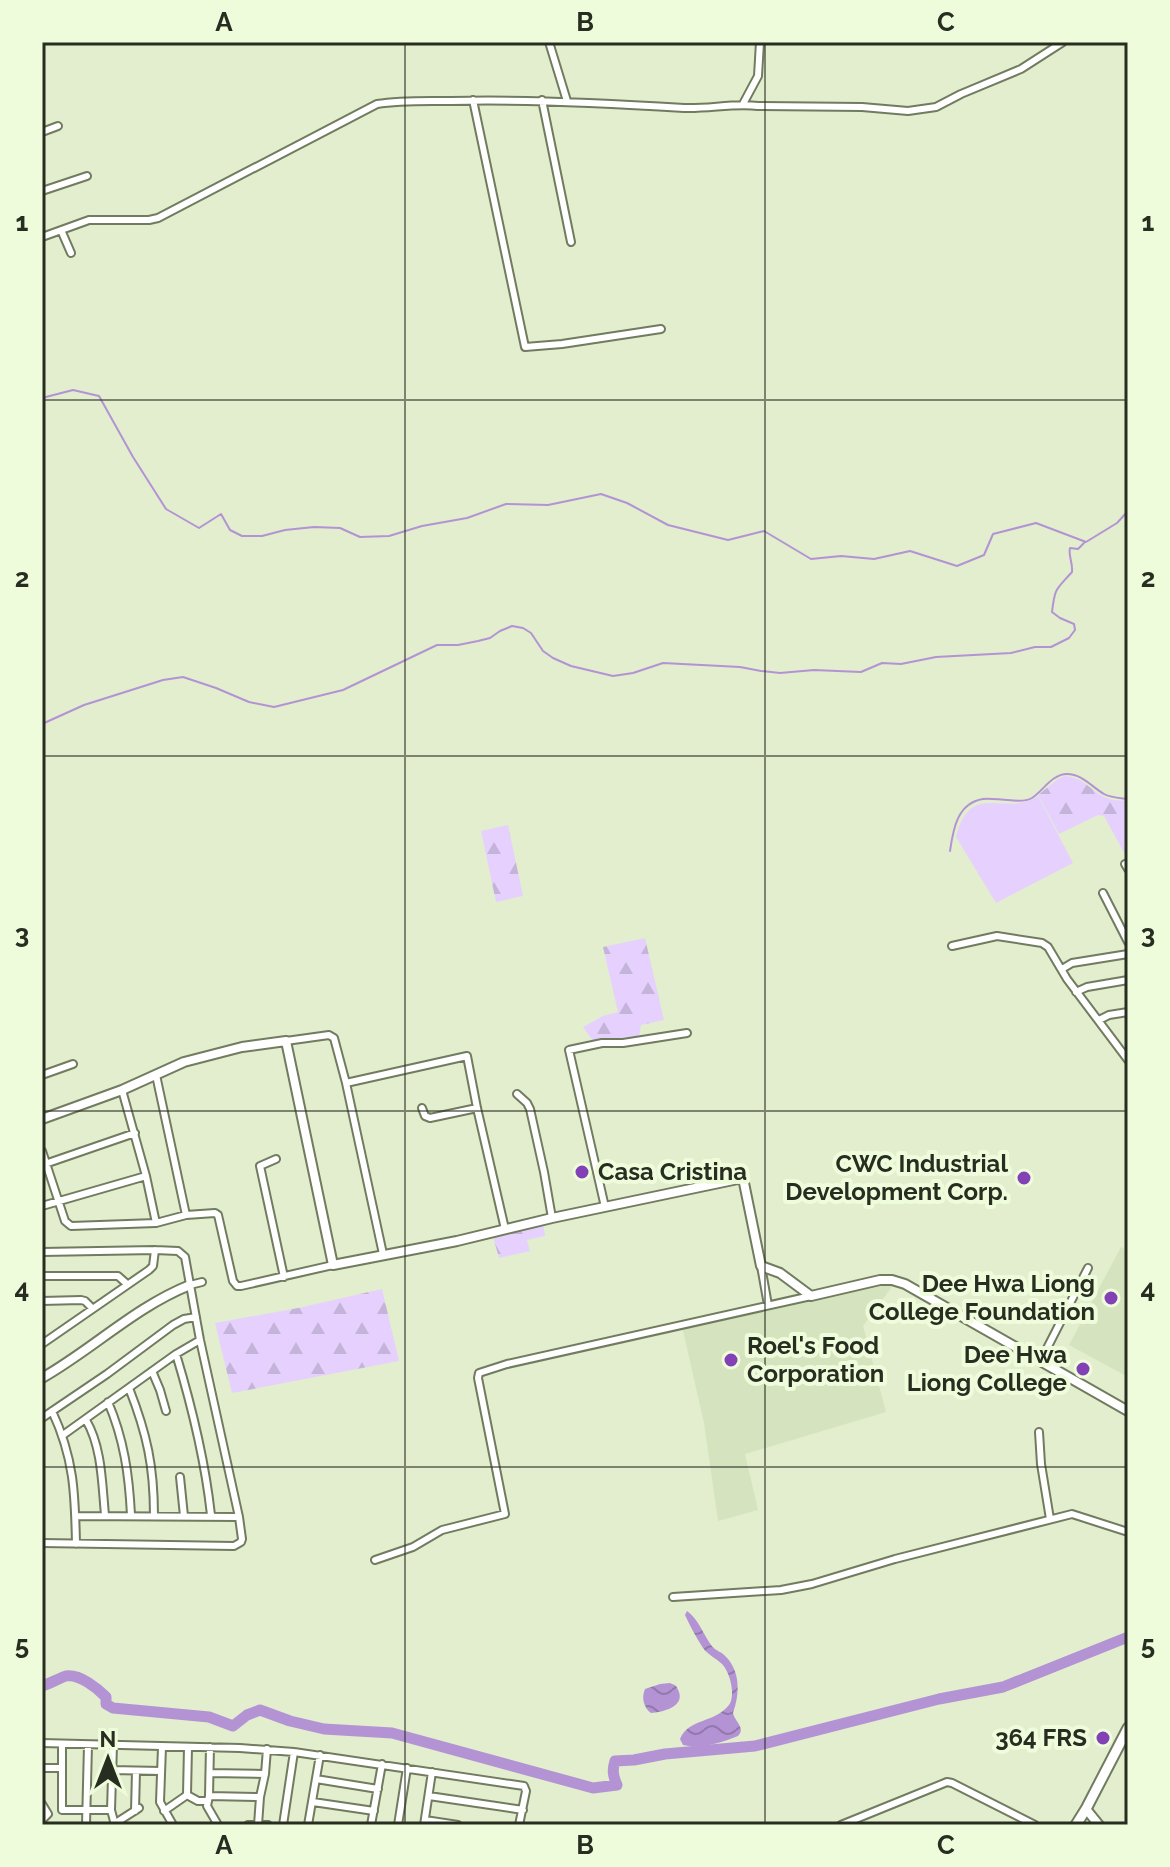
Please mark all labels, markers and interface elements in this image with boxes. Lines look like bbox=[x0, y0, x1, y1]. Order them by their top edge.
text: A bbox=[215, 7, 233, 37]
text: B bbox=[576, 7, 594, 37]
text: C bbox=[937, 7, 955, 37]
text: 1 bbox=[16, 207, 29, 237]
text: 1 bbox=[1142, 207, 1155, 237]
text: 2 bbox=[15, 563, 29, 593]
text: 2 bbox=[1141, 563, 1155, 593]
text: 3 bbox=[15, 919, 29, 949]
text: 3 bbox=[1141, 919, 1155, 949]
place label: CWC Industrial Development Corp. bbox=[785, 1149, 1008, 1206]
place label: Casa Cristina bbox=[598, 1157, 747, 1186]
marker: Casa Cristina bbox=[573, 1163, 591, 1181]
marker: CWC Industrial Development Corp. bbox=[1015, 1169, 1033, 1187]
place label: Dee Hwa Liong College Foundation bbox=[869, 1269, 1095, 1326]
text: 4 bbox=[15, 1274, 29, 1304]
text: 4 bbox=[1141, 1274, 1155, 1304]
marker: Dee Hwa Liong College Foundation bbox=[1102, 1289, 1120, 1307]
place label: Roel's Food Corporation bbox=[747, 1331, 884, 1388]
place label: Dee Hwa Liong College bbox=[907, 1340, 1067, 1397]
marker: Roel's Food Corporation bbox=[722, 1351, 740, 1369]
marker: Dee Hwa Liong College bbox=[1074, 1360, 1092, 1378]
text: 5 bbox=[15, 1630, 29, 1660]
text: 5 bbox=[1141, 1630, 1155, 1660]
north arrow bbox=[68, 1719, 148, 1799]
place label: 364 FRS bbox=[995, 1723, 1087, 1752]
text: N bbox=[100, 1726, 116, 1752]
marker: 364 FRS bbox=[1094, 1729, 1112, 1747]
text: A bbox=[215, 1830, 233, 1860]
text: B bbox=[576, 1830, 594, 1860]
text: C bbox=[937, 1830, 955, 1860]

